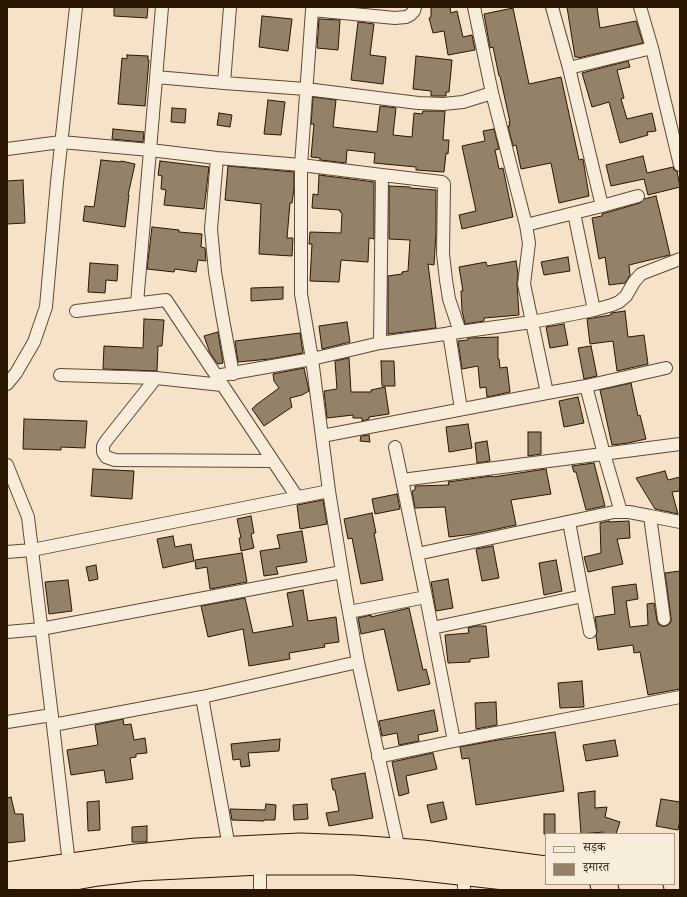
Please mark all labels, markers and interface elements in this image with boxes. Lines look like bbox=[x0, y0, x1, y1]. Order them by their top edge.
legend bbox=[545, 833, 675, 885]
text: सड़क bbox=[583, 840, 606, 854]
text: इमारत bbox=[583, 860, 609, 874]

